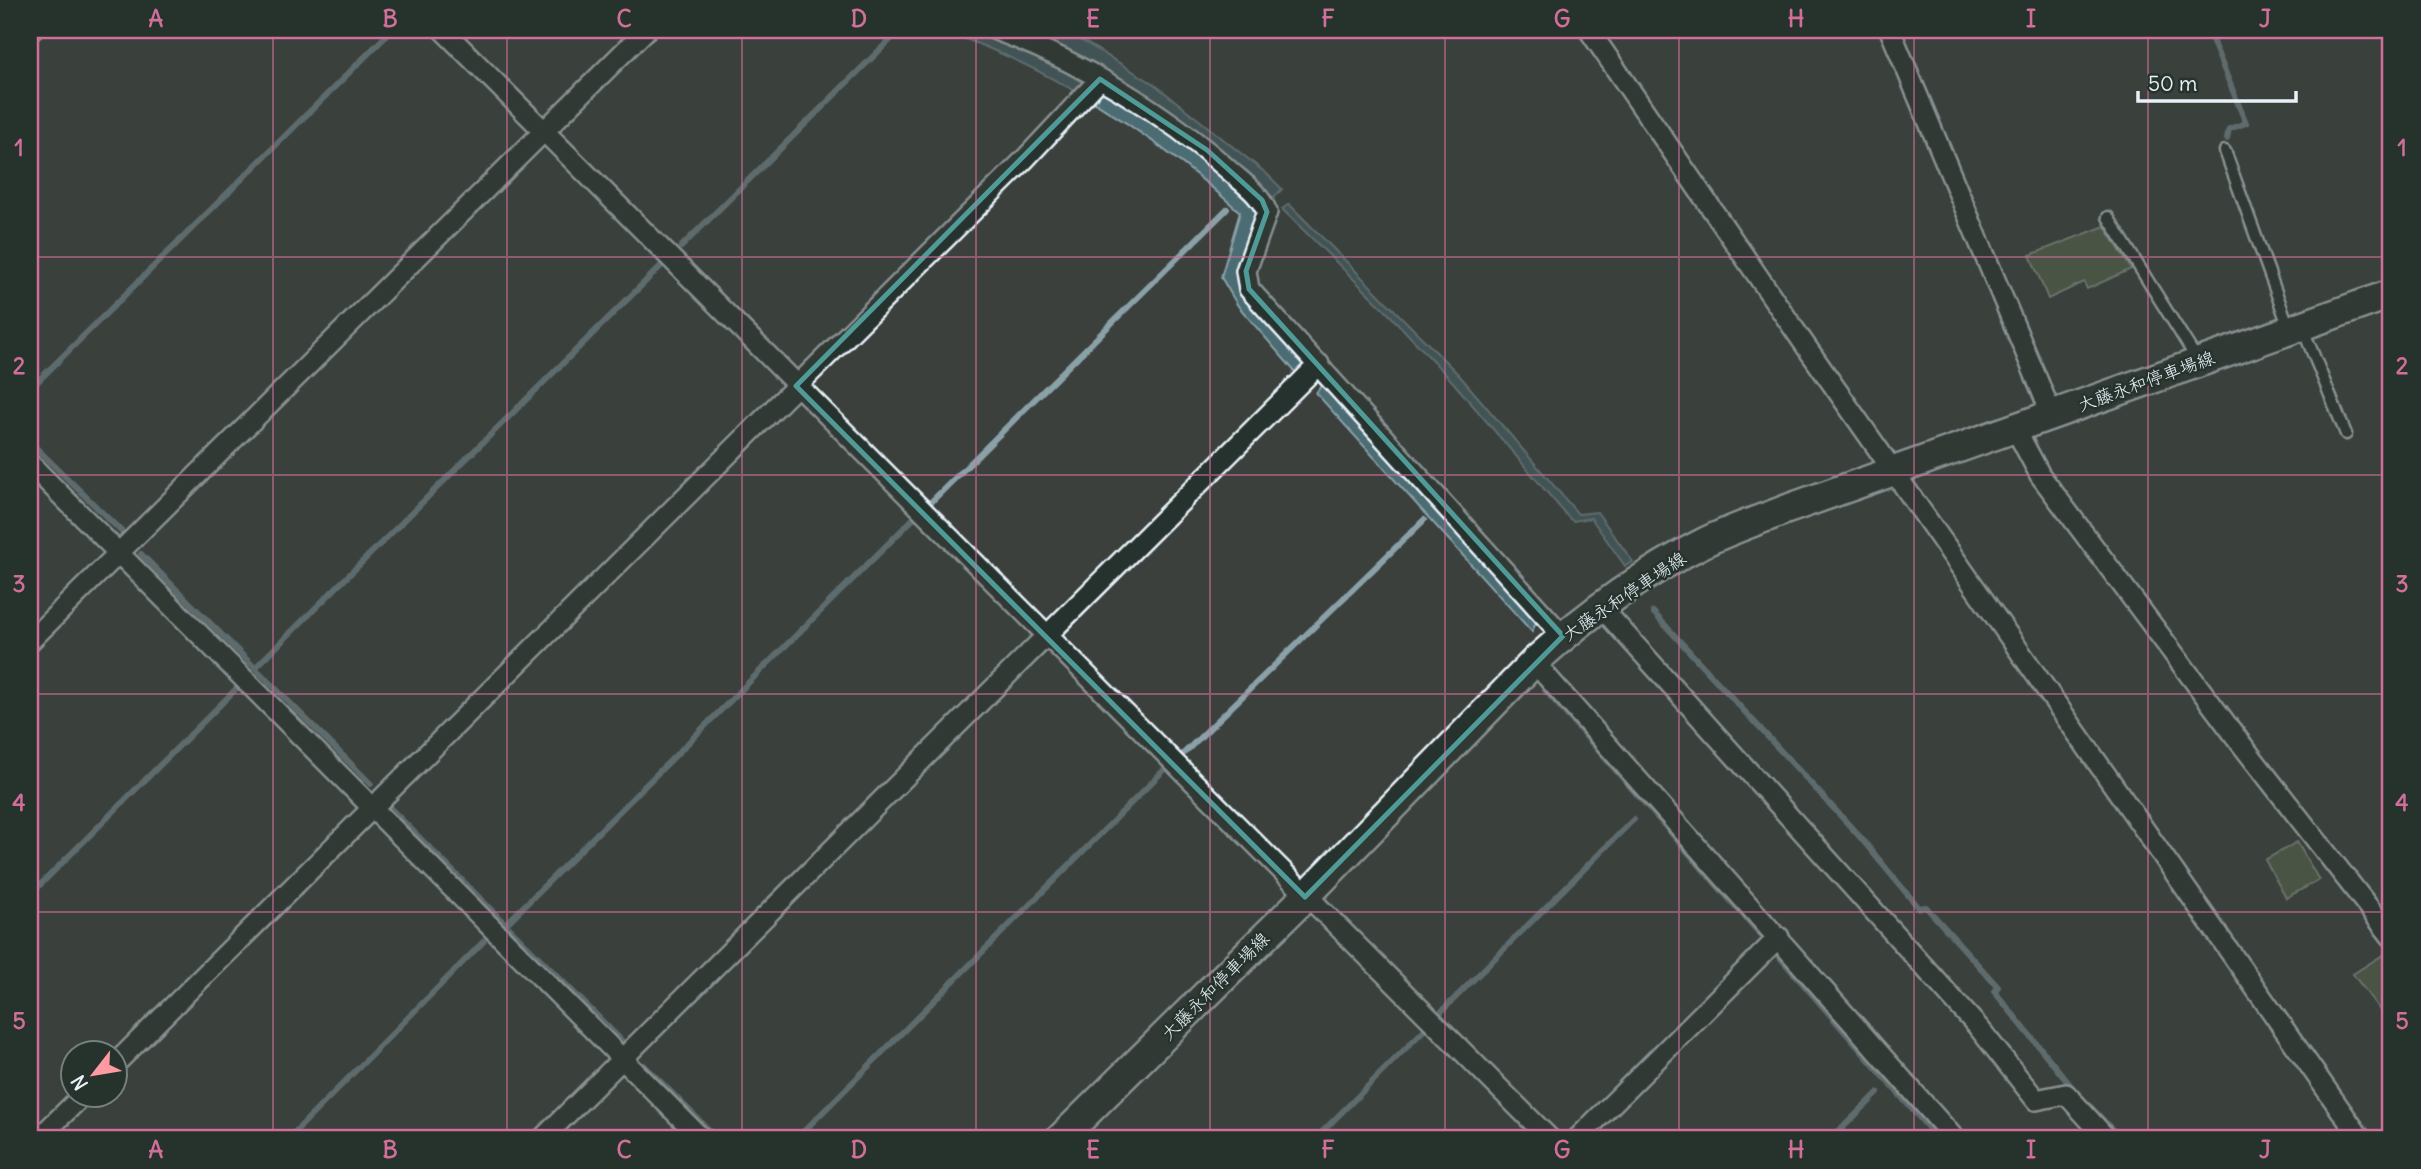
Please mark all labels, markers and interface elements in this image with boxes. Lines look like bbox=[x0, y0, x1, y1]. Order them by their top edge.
text: A bbox=[149, 4, 164, 33]
text: B bbox=[382, 4, 398, 33]
text: C bbox=[616, 4, 632, 33]
text: D bbox=[851, 4, 867, 33]
text: E bbox=[1086, 4, 1100, 33]
text: F bbox=[1321, 4, 1335, 33]
text: G bbox=[1554, 4, 1570, 33]
text: H bbox=[1788, 4, 1804, 33]
text: I bbox=[2026, 4, 2036, 33]
text: J bbox=[2259, 4, 2271, 33]
scale bar bbox=[2138, 60, 2295, 104]
text: 50 m bbox=[2148, 70, 2197, 97]
text: 1 bbox=[14, 133, 24, 162]
text: 1 bbox=[2397, 133, 2407, 162]
street label: 大藤永和停車場線 bbox=[2074, 346, 2218, 416]
text: 2 bbox=[13, 351, 26, 380]
text: 2 bbox=[2396, 351, 2409, 380]
street label: 大藤永和停車場線 bbox=[1558, 546, 1690, 646]
text: 3 bbox=[12, 569, 26, 598]
text: 3 bbox=[2395, 569, 2409, 598]
text: 4 bbox=[12, 788, 26, 817]
text: 4 bbox=[2395, 788, 2409, 817]
street label: 大藤永和停車場線 bbox=[1156, 927, 1274, 1045]
text: 5 bbox=[12, 1006, 26, 1035]
text: 5 bbox=[2395, 1006, 2409, 1035]
north arrow bbox=[60, 1040, 130, 1110]
text: N bbox=[66, 1071, 93, 1095]
text: A bbox=[149, 1135, 164, 1164]
text: B bbox=[382, 1135, 398, 1164]
text: C bbox=[616, 1135, 632, 1164]
text: D bbox=[851, 1135, 867, 1164]
text: E bbox=[1086, 1135, 1100, 1164]
text: F bbox=[1321, 1135, 1335, 1164]
text: G bbox=[1554, 1135, 1570, 1164]
text: H bbox=[1788, 1135, 1804, 1164]
text: I bbox=[2026, 1135, 2036, 1164]
text: J bbox=[2259, 1135, 2271, 1164]

